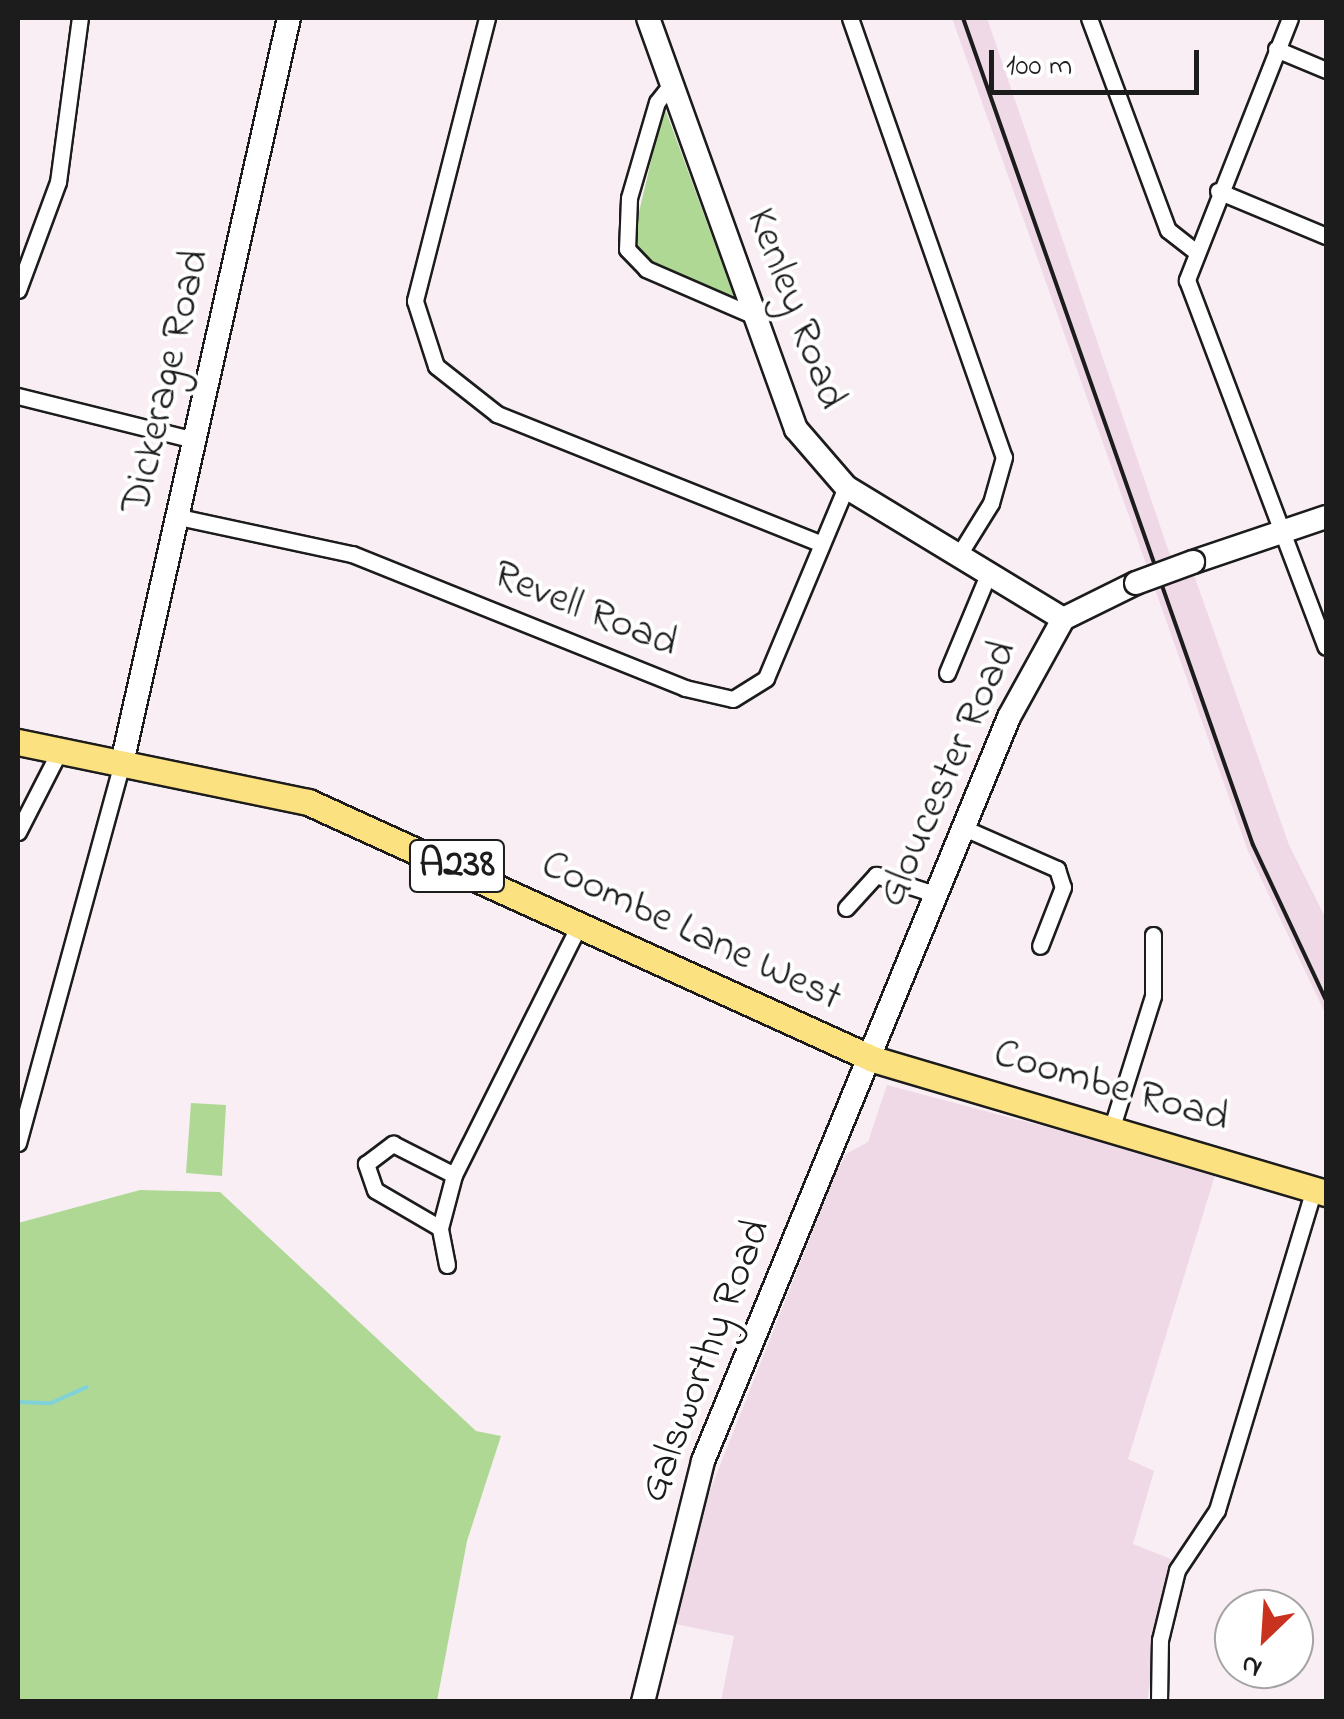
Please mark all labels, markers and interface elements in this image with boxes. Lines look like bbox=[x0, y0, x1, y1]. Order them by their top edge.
scale bar bbox=[994, 30, 1204, 92]
text: 100 m bbox=[1006, 45, 1072, 89]
street label: Kenley Road bbox=[734, 201, 856, 417]
street label: Dickerage Road bbox=[112, 245, 222, 519]
street label: Revell Road bbox=[485, 550, 685, 670]
street label: Gloucester Road bbox=[867, 633, 1029, 915]
road number: A238 bbox=[407, 831, 507, 901]
street label: Coombe Lane West bbox=[533, 840, 849, 1024]
street label: Coombe Road bbox=[988, 1029, 1234, 1145]
street label: Galsworthy Road bbox=[629, 1213, 783, 1509]
north arrow bbox=[1214, 1589, 1314, 1689]
text: N bbox=[1235, 1642, 1269, 1687]

